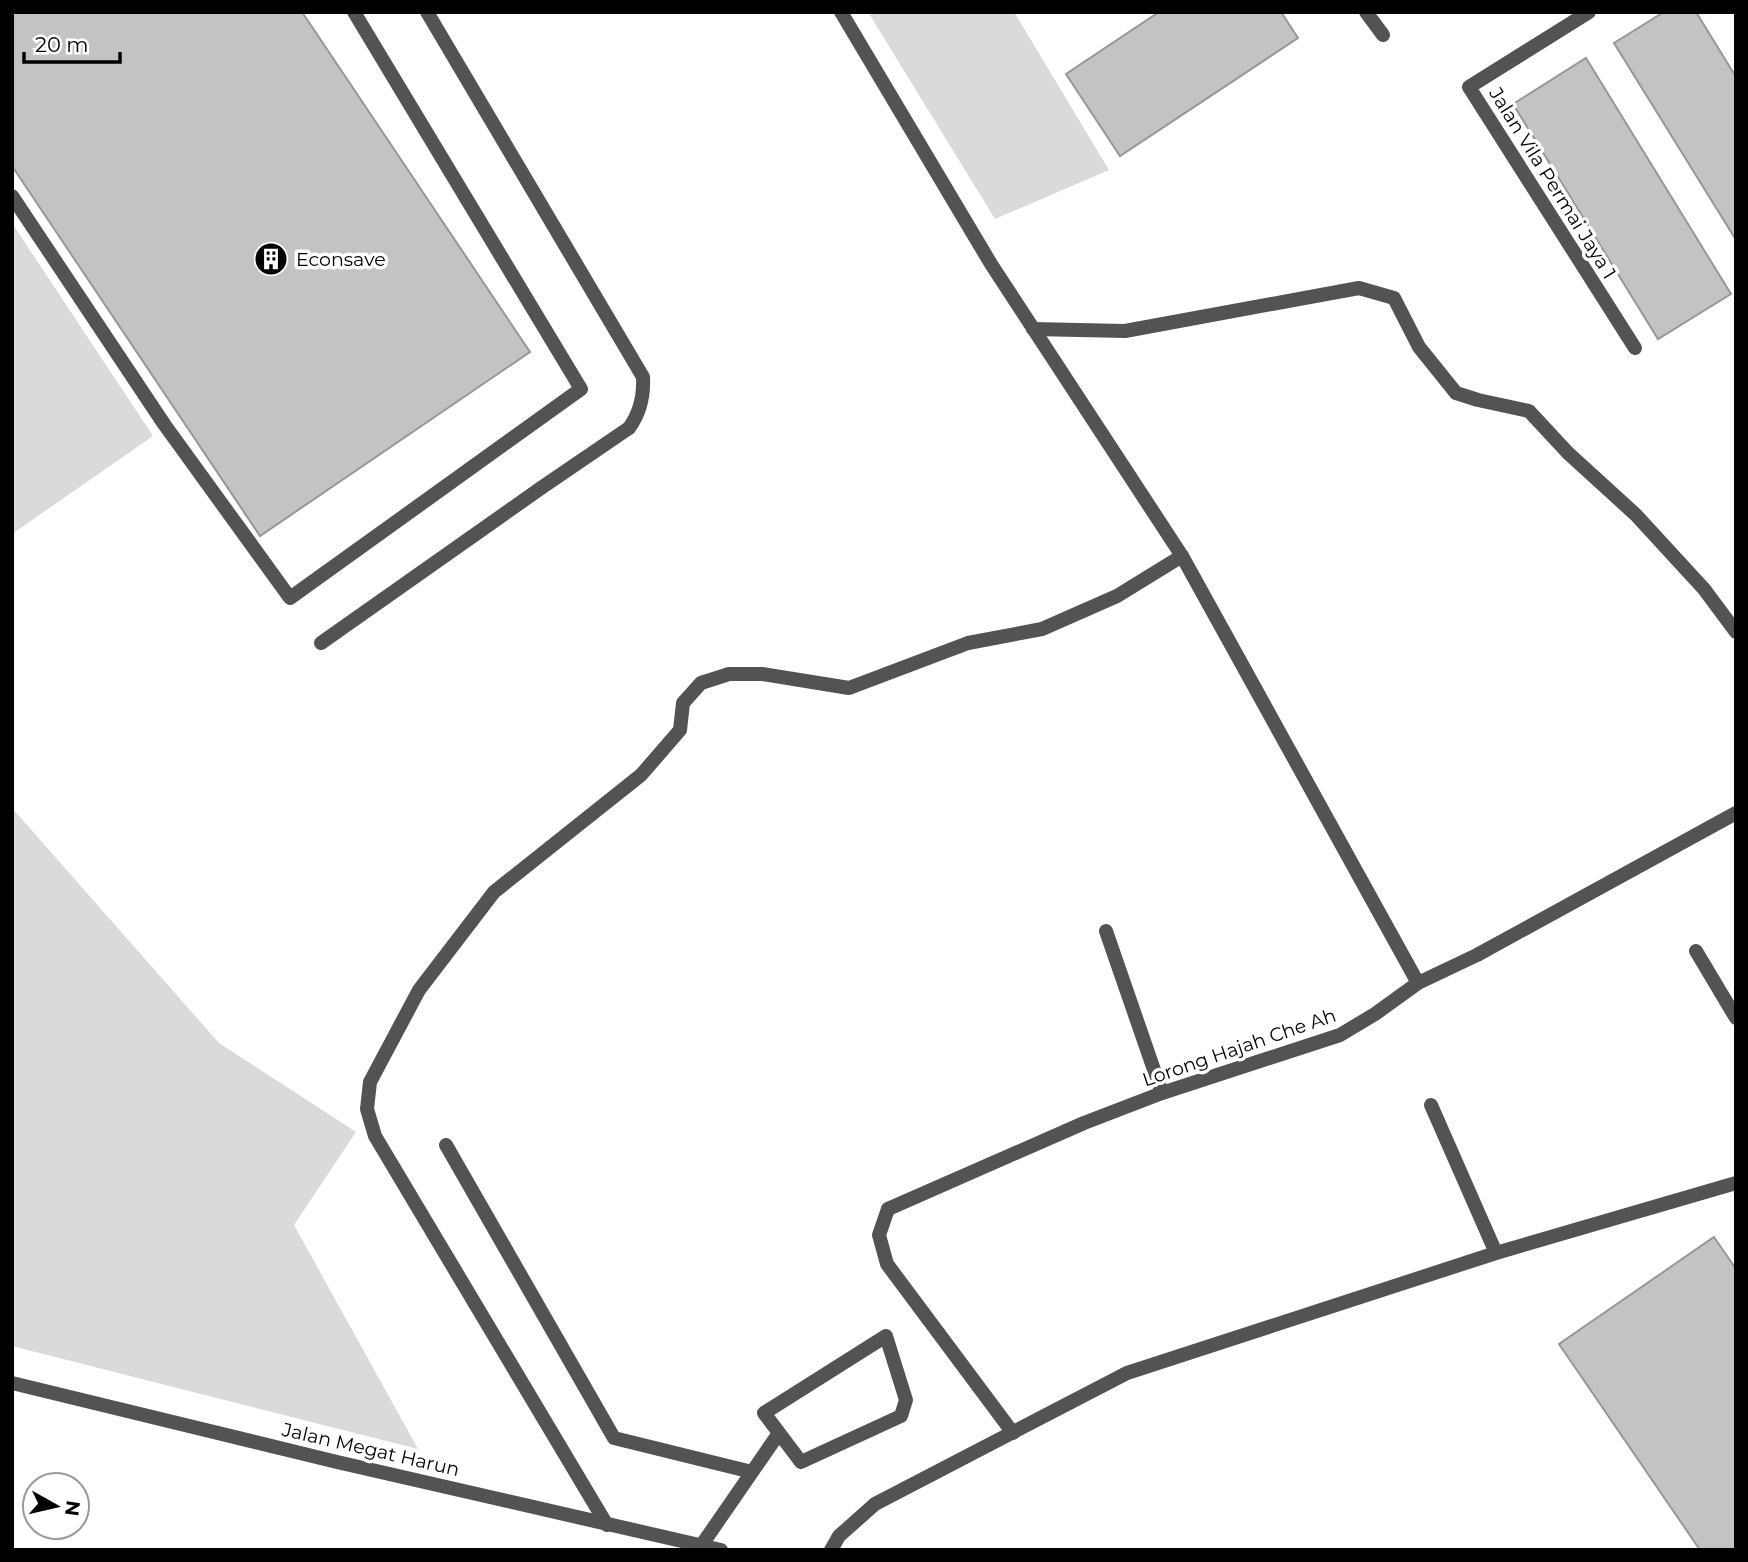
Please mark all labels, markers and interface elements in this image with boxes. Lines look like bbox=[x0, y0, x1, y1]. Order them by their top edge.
scale bar bbox=[24, 21, 121, 65]
text: 20 m bbox=[35, 32, 89, 57]
street label: Jalan Vila Permai Jaya 1 bbox=[1484, 82, 1621, 283]
building icon: Econsave bbox=[252, 240, 290, 278]
place label: Econsave bbox=[296, 248, 386, 271]
street label: Lorong Hajah Che Ah bbox=[1139, 1004, 1339, 1091]
street label: Jalan Megat Harun bbox=[279, 1418, 462, 1481]
north arrow bbox=[21, 1471, 91, 1541]
text: N bbox=[60, 1499, 85, 1518]

